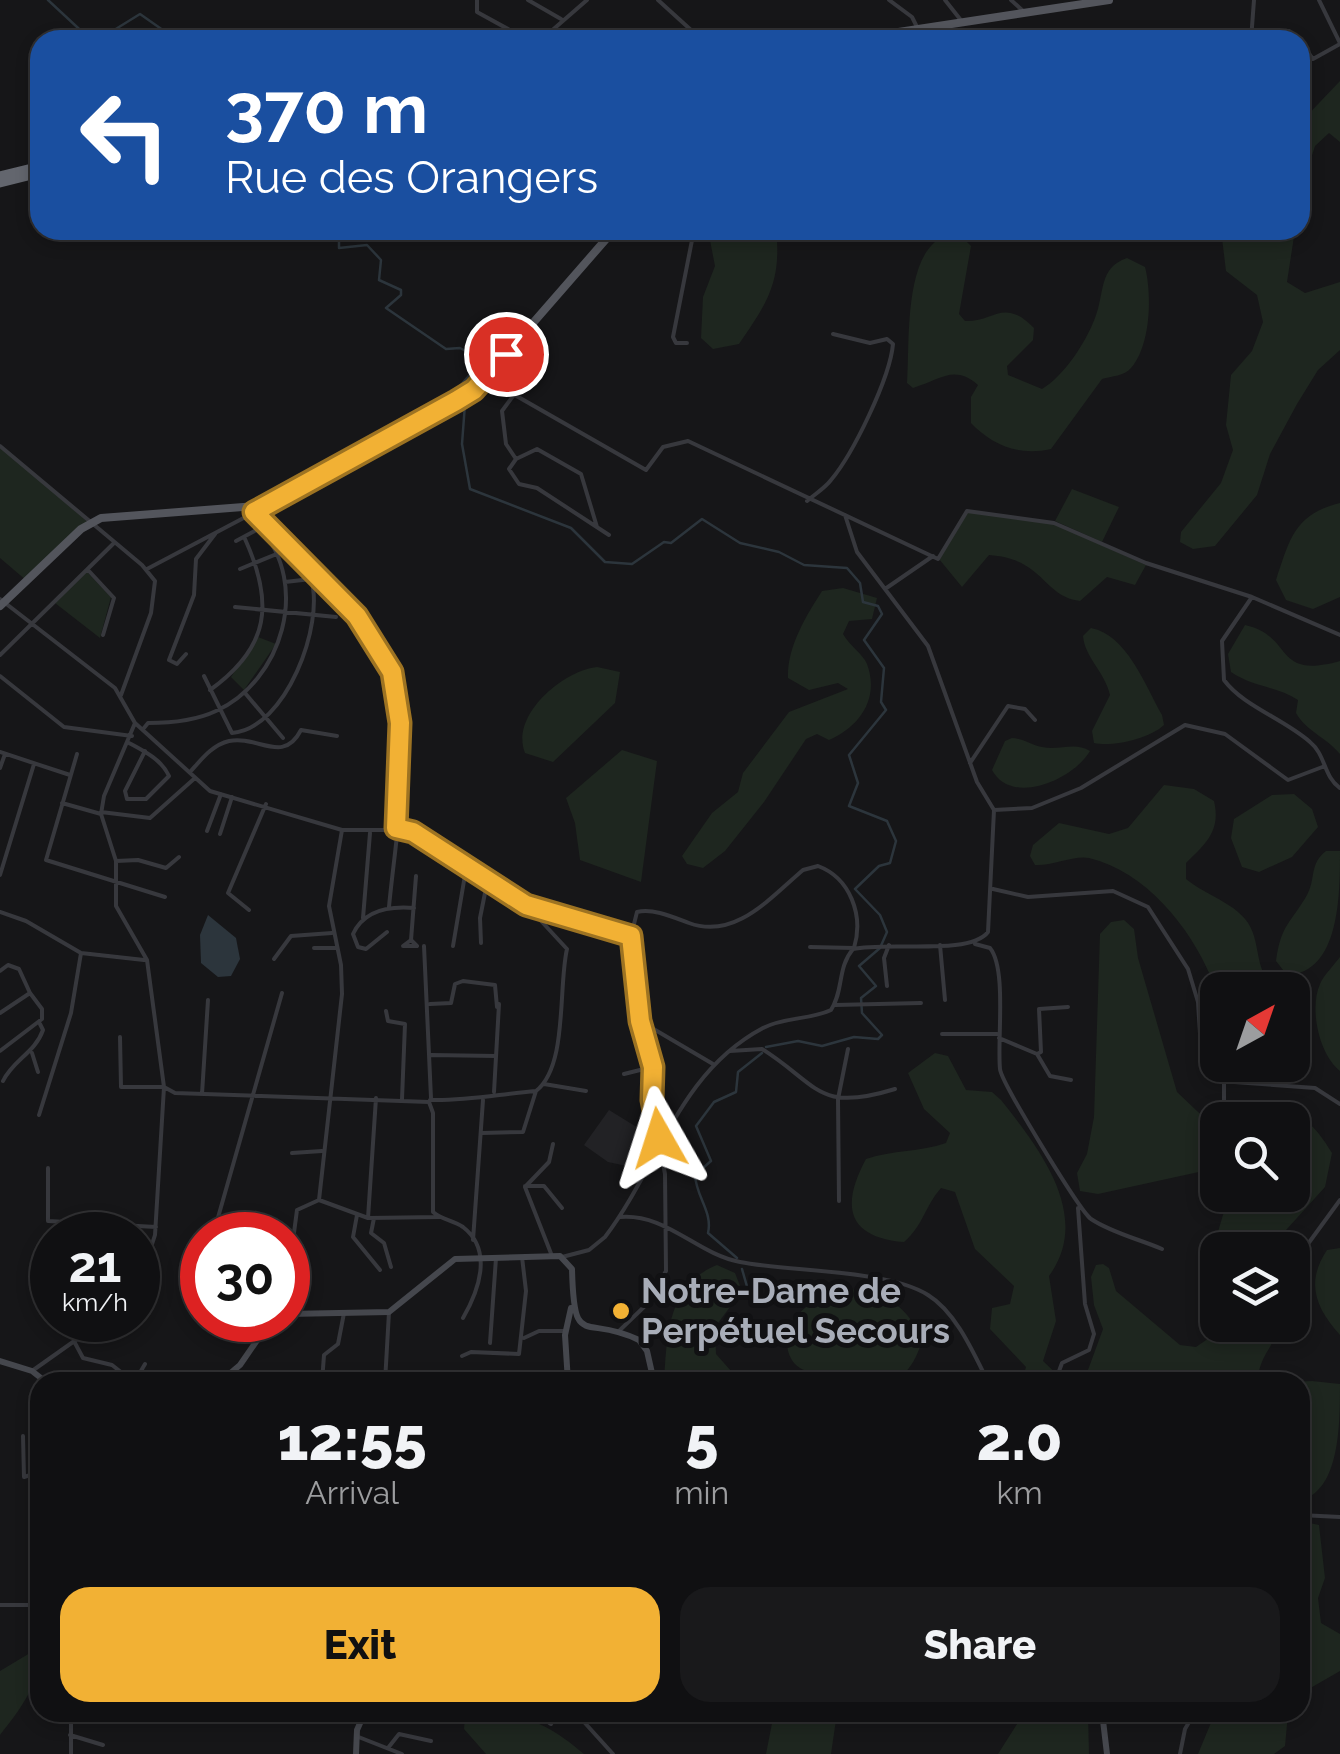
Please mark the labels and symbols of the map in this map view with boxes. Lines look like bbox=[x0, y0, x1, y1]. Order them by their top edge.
pin bbox=[464, 312, 549, 397]
north arrow bbox=[1200, 972, 1310, 1082]
position arrow bbox=[607, 1086, 711, 1190]
speed limit sign: 30 bbox=[180, 1212, 310, 1342]
place label: Notre-Dame de Perpétuel Secours bbox=[641, 1270, 950, 1351]
marker: Notre-Dame de Perpétuel Secours bbox=[610, 1300, 632, 1322]

